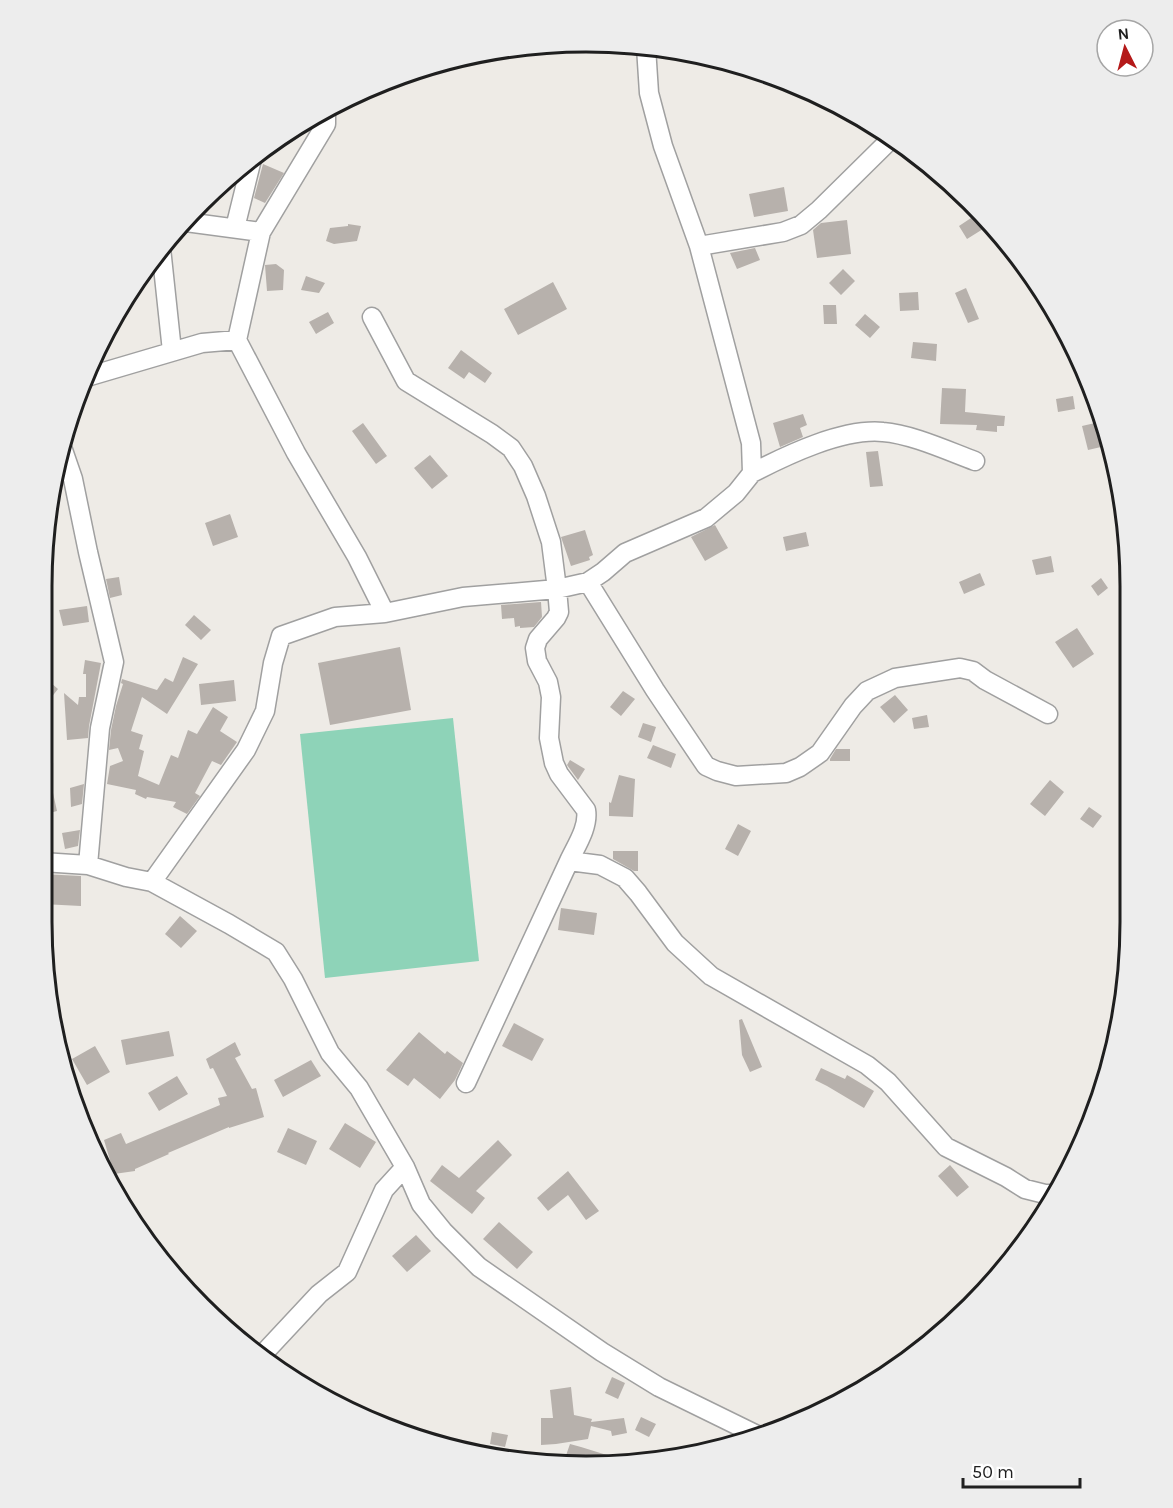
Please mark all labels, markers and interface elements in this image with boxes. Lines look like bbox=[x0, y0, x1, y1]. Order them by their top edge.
north arrow bbox=[1095, 18, 1155, 78]
text: N bbox=[1117, 24, 1130, 44]
scale bar bbox=[963, 1451, 1080, 1489]
text: 50 m bbox=[972, 1461, 1014, 1483]

